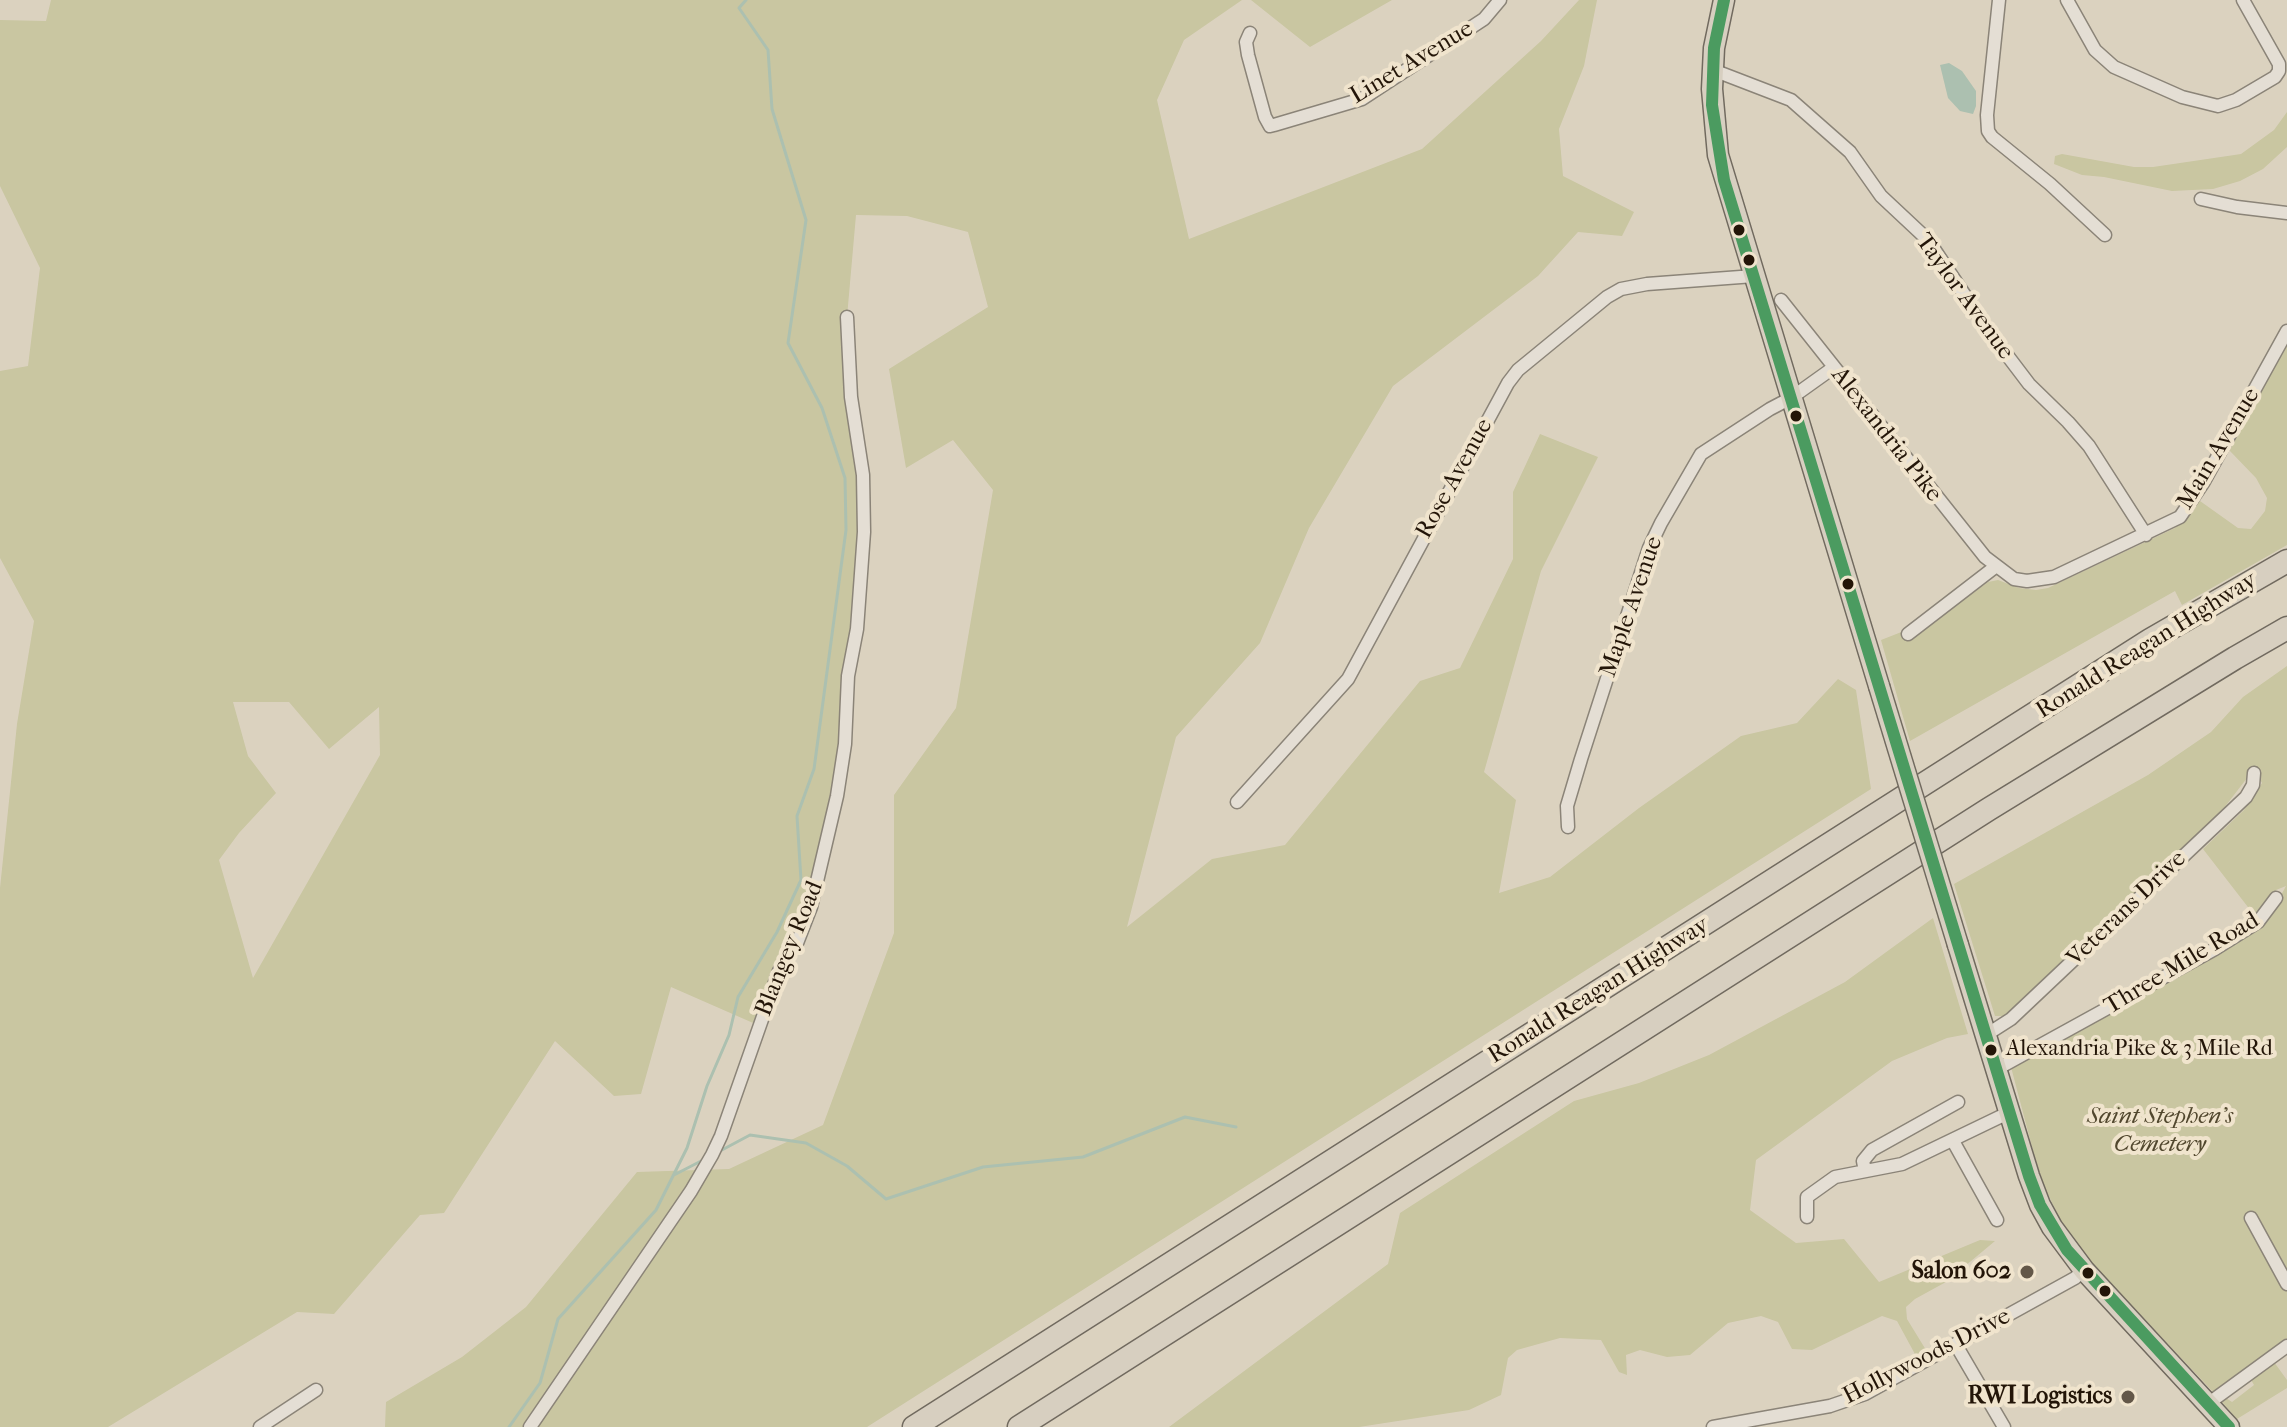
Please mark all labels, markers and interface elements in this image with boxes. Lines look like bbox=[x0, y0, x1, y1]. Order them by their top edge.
street label: Linet Avenue bbox=[1345, 15, 1479, 111]
unlabelled marker bbox=[1731, 222, 1747, 238]
street label: Taylor Avenue bbox=[1909, 228, 2019, 366]
unlabelled marker bbox=[1741, 252, 1757, 268]
street label: Alexandria Pike bbox=[1824, 362, 1948, 508]
street label: Main Avenue bbox=[2171, 383, 2267, 515]
unlabelled marker bbox=[1788, 408, 1804, 424]
street label: Rose Avenue bbox=[1410, 414, 1500, 544]
street label: Maple Avenue bbox=[1594, 533, 1670, 681]
street label: Ronald Reagan Highway bbox=[2031, 566, 2263, 726]
unlabelled marker bbox=[1840, 576, 1856, 592]
street label: Veterans Drive bbox=[2061, 845, 2193, 973]
street label: Blangey Road bbox=[750, 877, 830, 1021]
street label: Three Mile Road bbox=[2100, 907, 2264, 1021]
street label: Ronald Reagan Highway bbox=[1483, 911, 1715, 1071]
place label: Alexandria Pike & 3 Mile Rd bbox=[2006, 1037, 2273, 1063]
marker: Alexandria Pike & 3 Mile Rd bbox=[1983, 1042, 1999, 1058]
park label: Saint Stephen’s Cemetery bbox=[2087, 1103, 2233, 1159]
place label: Salon 602 bbox=[1911, 1258, 2011, 1286]
marker: Salon 602 bbox=[2018, 1263, 2036, 1281]
unlabelled marker bbox=[2080, 1265, 2096, 1281]
unlabelled marker bbox=[2097, 1283, 2113, 1299]
street label: Hollywoods Drive bbox=[1839, 1302, 2015, 1412]
place label: RWI Logistics bbox=[1967, 1383, 2112, 1411]
marker: RWI Logistics bbox=[2119, 1388, 2137, 1406]

